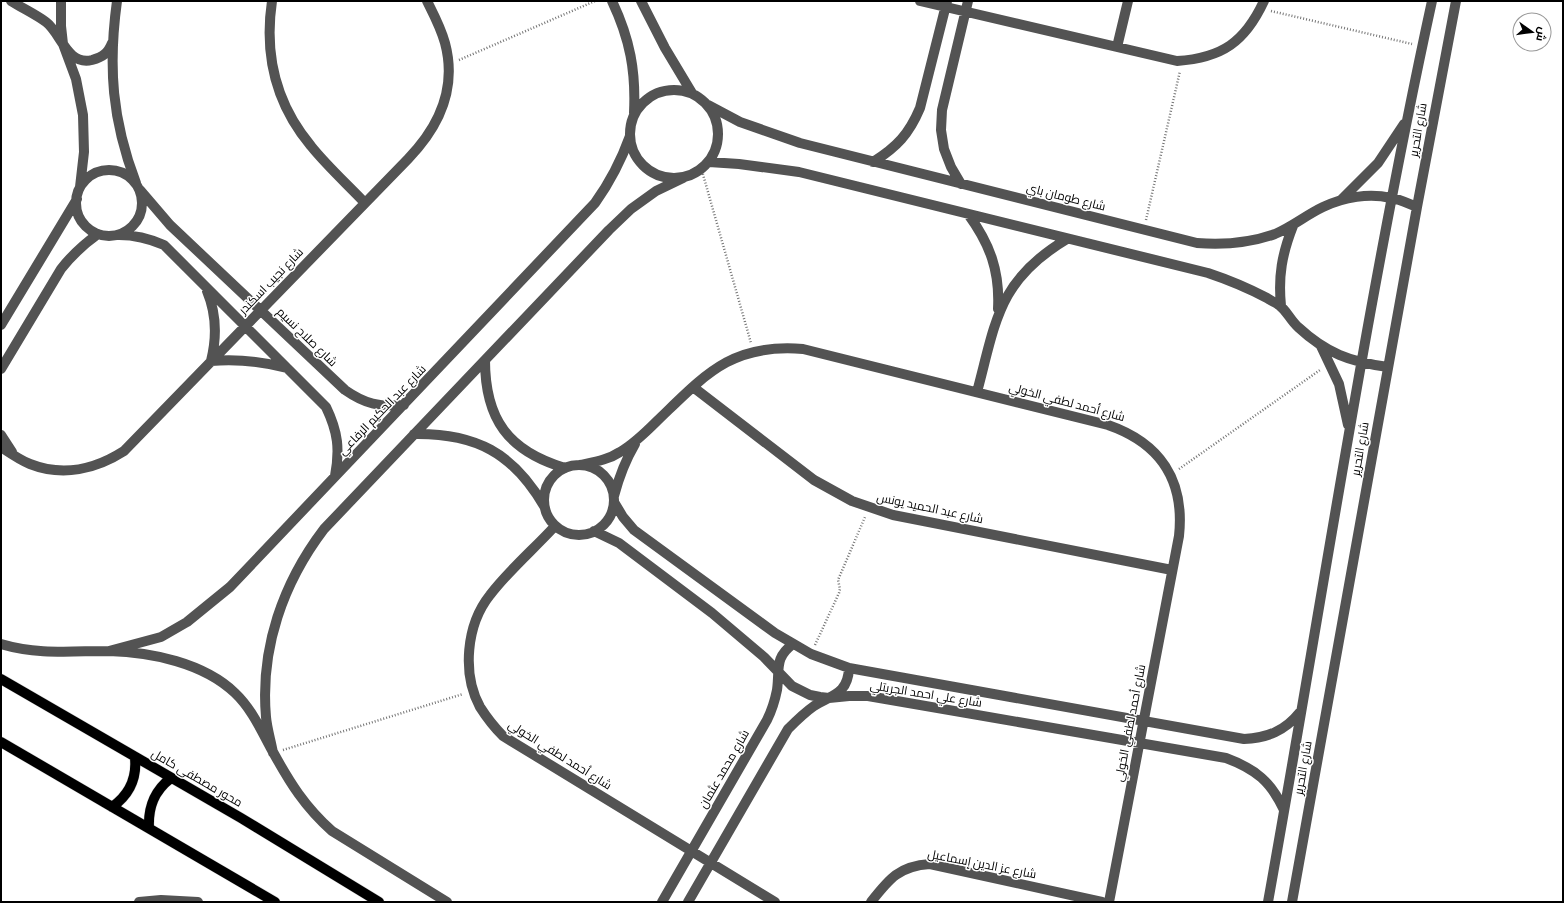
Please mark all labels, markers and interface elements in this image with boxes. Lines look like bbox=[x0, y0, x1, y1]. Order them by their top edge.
north arrow bbox=[1512, 12, 1552, 52]
text: ش bbox=[1533, 26, 1550, 43]
street label: شارع التحرير bbox=[1405, 102, 1431, 159]
street label: شارع طومان باي bbox=[1024, 179, 1107, 217]
street label: شارع نجيب اسكندر bbox=[234, 244, 307, 318]
street label: شارع صلاح نسيم bbox=[273, 304, 341, 370]
street label: شارع عبد الحكيم الرفاعي bbox=[335, 361, 431, 460]
street label: شارع أحمد لطفي الخولي bbox=[1007, 379, 1127, 427]
street label: شارع التحرير bbox=[1347, 421, 1373, 478]
street label: شارع عبد الحميد يونس bbox=[875, 489, 985, 527]
street label: شارع أحمد لطفي الخولي bbox=[1111, 663, 1151, 783]
street label: شارع علي احمد الجريتلي bbox=[869, 677, 983, 713]
street label: شارع أحمد لطفي الخولي bbox=[504, 717, 615, 795]
street label: شارع محمد عثمان bbox=[695, 727, 753, 811]
street label: شارع التحرير bbox=[1290, 740, 1316, 797]
street label: محور مصطفى كامل bbox=[149, 745, 246, 810]
street label: شارع عز الدين إسماعيل bbox=[926, 846, 1038, 882]

